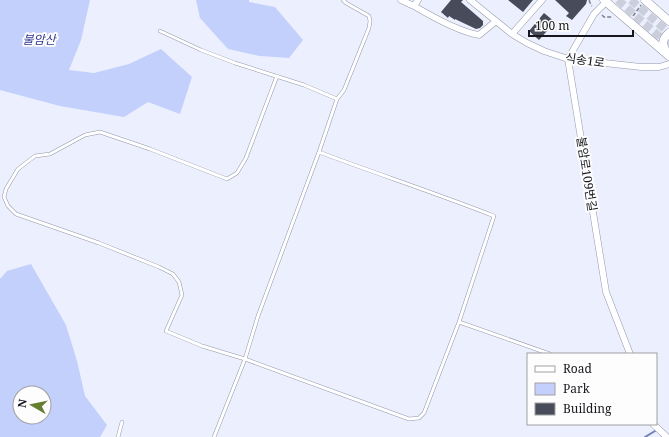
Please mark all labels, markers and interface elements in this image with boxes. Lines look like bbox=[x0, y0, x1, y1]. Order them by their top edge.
scale bar bbox=[529, 12, 633, 38]
text: 100 m bbox=[535, 17, 570, 34]
park label: 불암산 bbox=[22, 31, 58, 48]
street label: 식송1로 bbox=[564, 49, 606, 71]
street label: 불암로109번길 bbox=[573, 135, 601, 213]
legend bbox=[527, 353, 657, 425]
text: Road bbox=[563, 360, 593, 377]
text: Park bbox=[563, 380, 591, 397]
north arrow bbox=[12, 385, 52, 425]
text: N bbox=[14, 398, 30, 409]
text: Building bbox=[563, 400, 612, 417]

